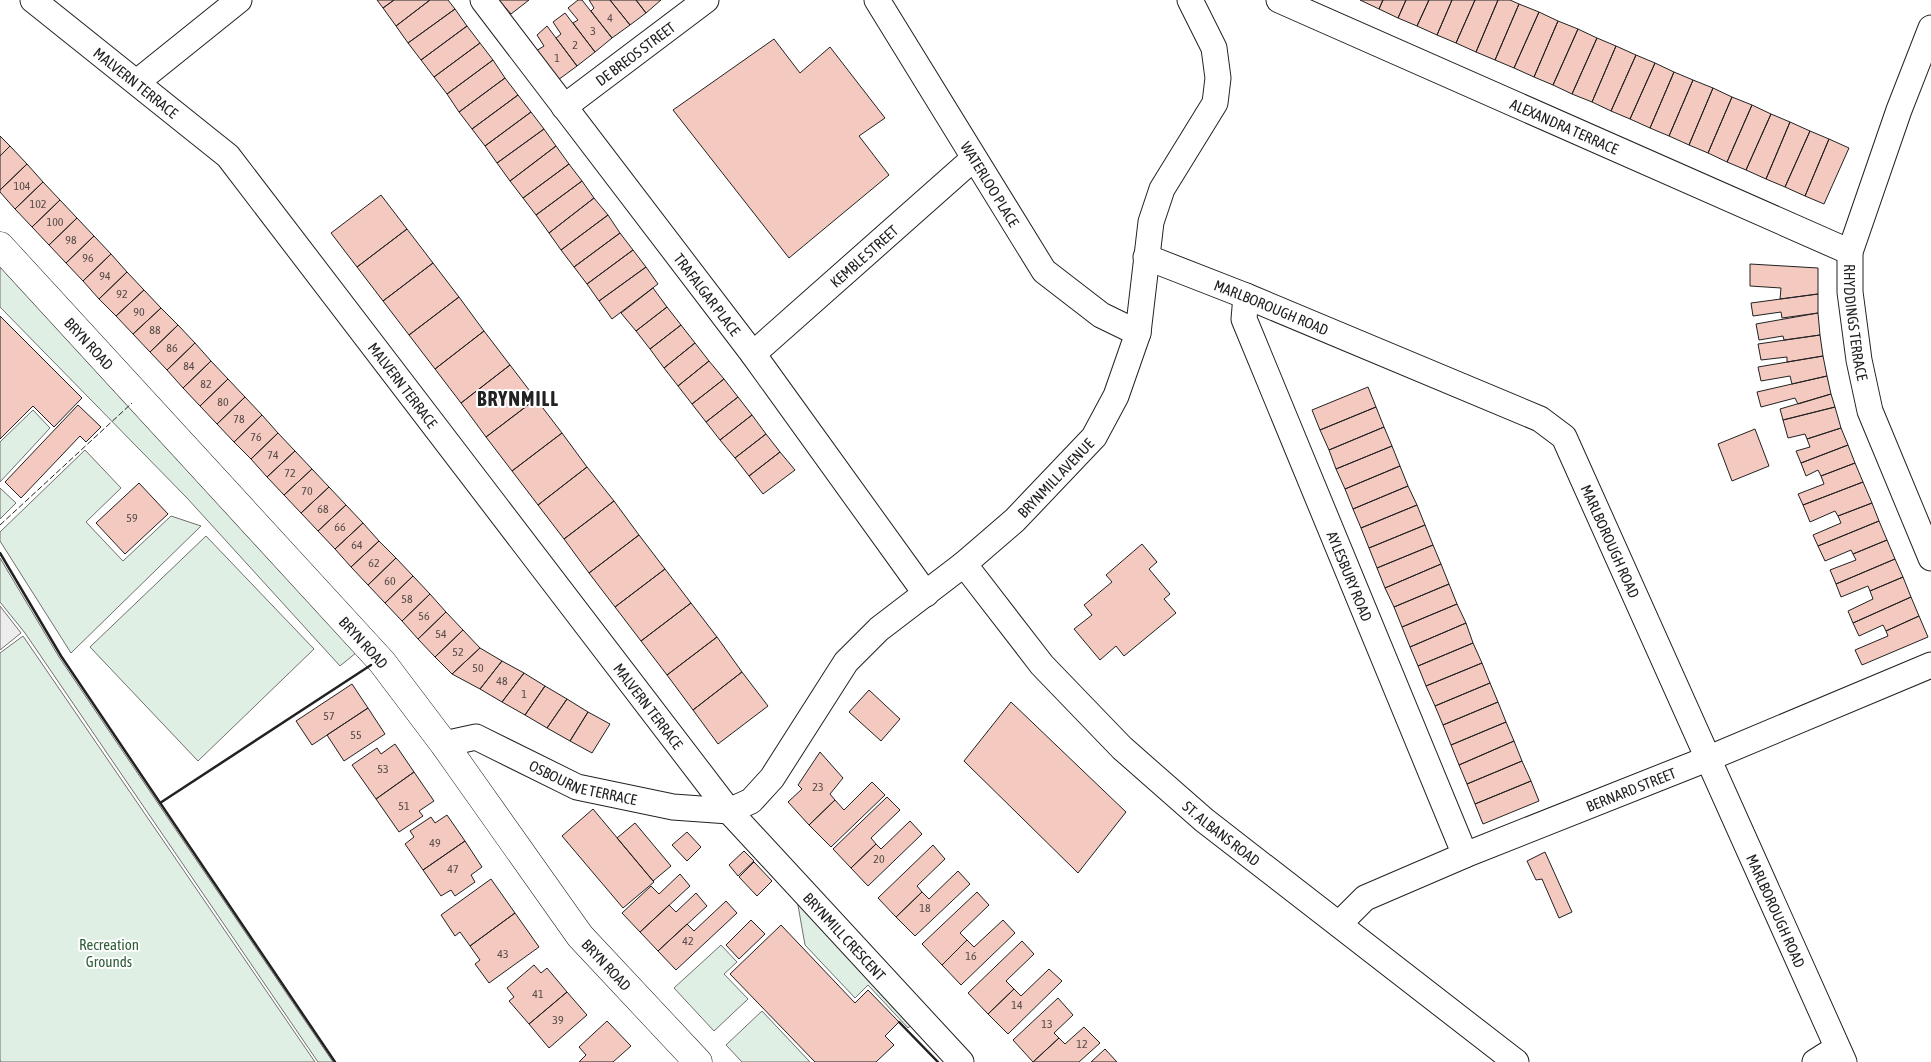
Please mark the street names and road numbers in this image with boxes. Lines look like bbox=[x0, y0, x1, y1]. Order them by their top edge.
street label: DE BREOS STREET bbox=[592, 18, 678, 89]
street label: MALVERN TERRACE bbox=[91, 44, 182, 122]
street label: ALEXANDRA TERRACE bbox=[1508, 95, 1622, 157]
street label: WATERLOO PLACE bbox=[958, 138, 1023, 230]
street label: KEMBLE STREET bbox=[826, 221, 902, 290]
street label: TRAFALGAR PLACE bbox=[671, 250, 744, 339]
street label: RHYDDINGS TERRACE bbox=[1842, 264, 1872, 383]
street label: MARLBOROUGH ROAD bbox=[1212, 276, 1331, 338]
street label: BRYN ROAD bbox=[61, 314, 117, 373]
street label: MALVERN TERRACE bbox=[365, 339, 442, 432]
street label: BRYNMILL AVENUE bbox=[1014, 434, 1097, 521]
street label: MARLBOROUGH ROAD bbox=[1578, 482, 1643, 600]
street label: AYLESBURY ROAD bbox=[1324, 528, 1376, 623]
street label: BRYN ROAD bbox=[336, 613, 392, 671]
street label: MALVERN TERRACE bbox=[611, 660, 687, 752]
street label: OSBOURNE TERRACE bbox=[527, 756, 639, 808]
street label: BERNARD STREET bbox=[1584, 764, 1678, 815]
street label: ST. ALBANS ROAD bbox=[1180, 797, 1264, 869]
street label: MARLBOROUGH ROAD bbox=[1743, 851, 1809, 970]
street label: BRYNMILL CRESCENT bbox=[800, 889, 890, 984]
street label: BRYN ROAD bbox=[579, 935, 635, 994]

